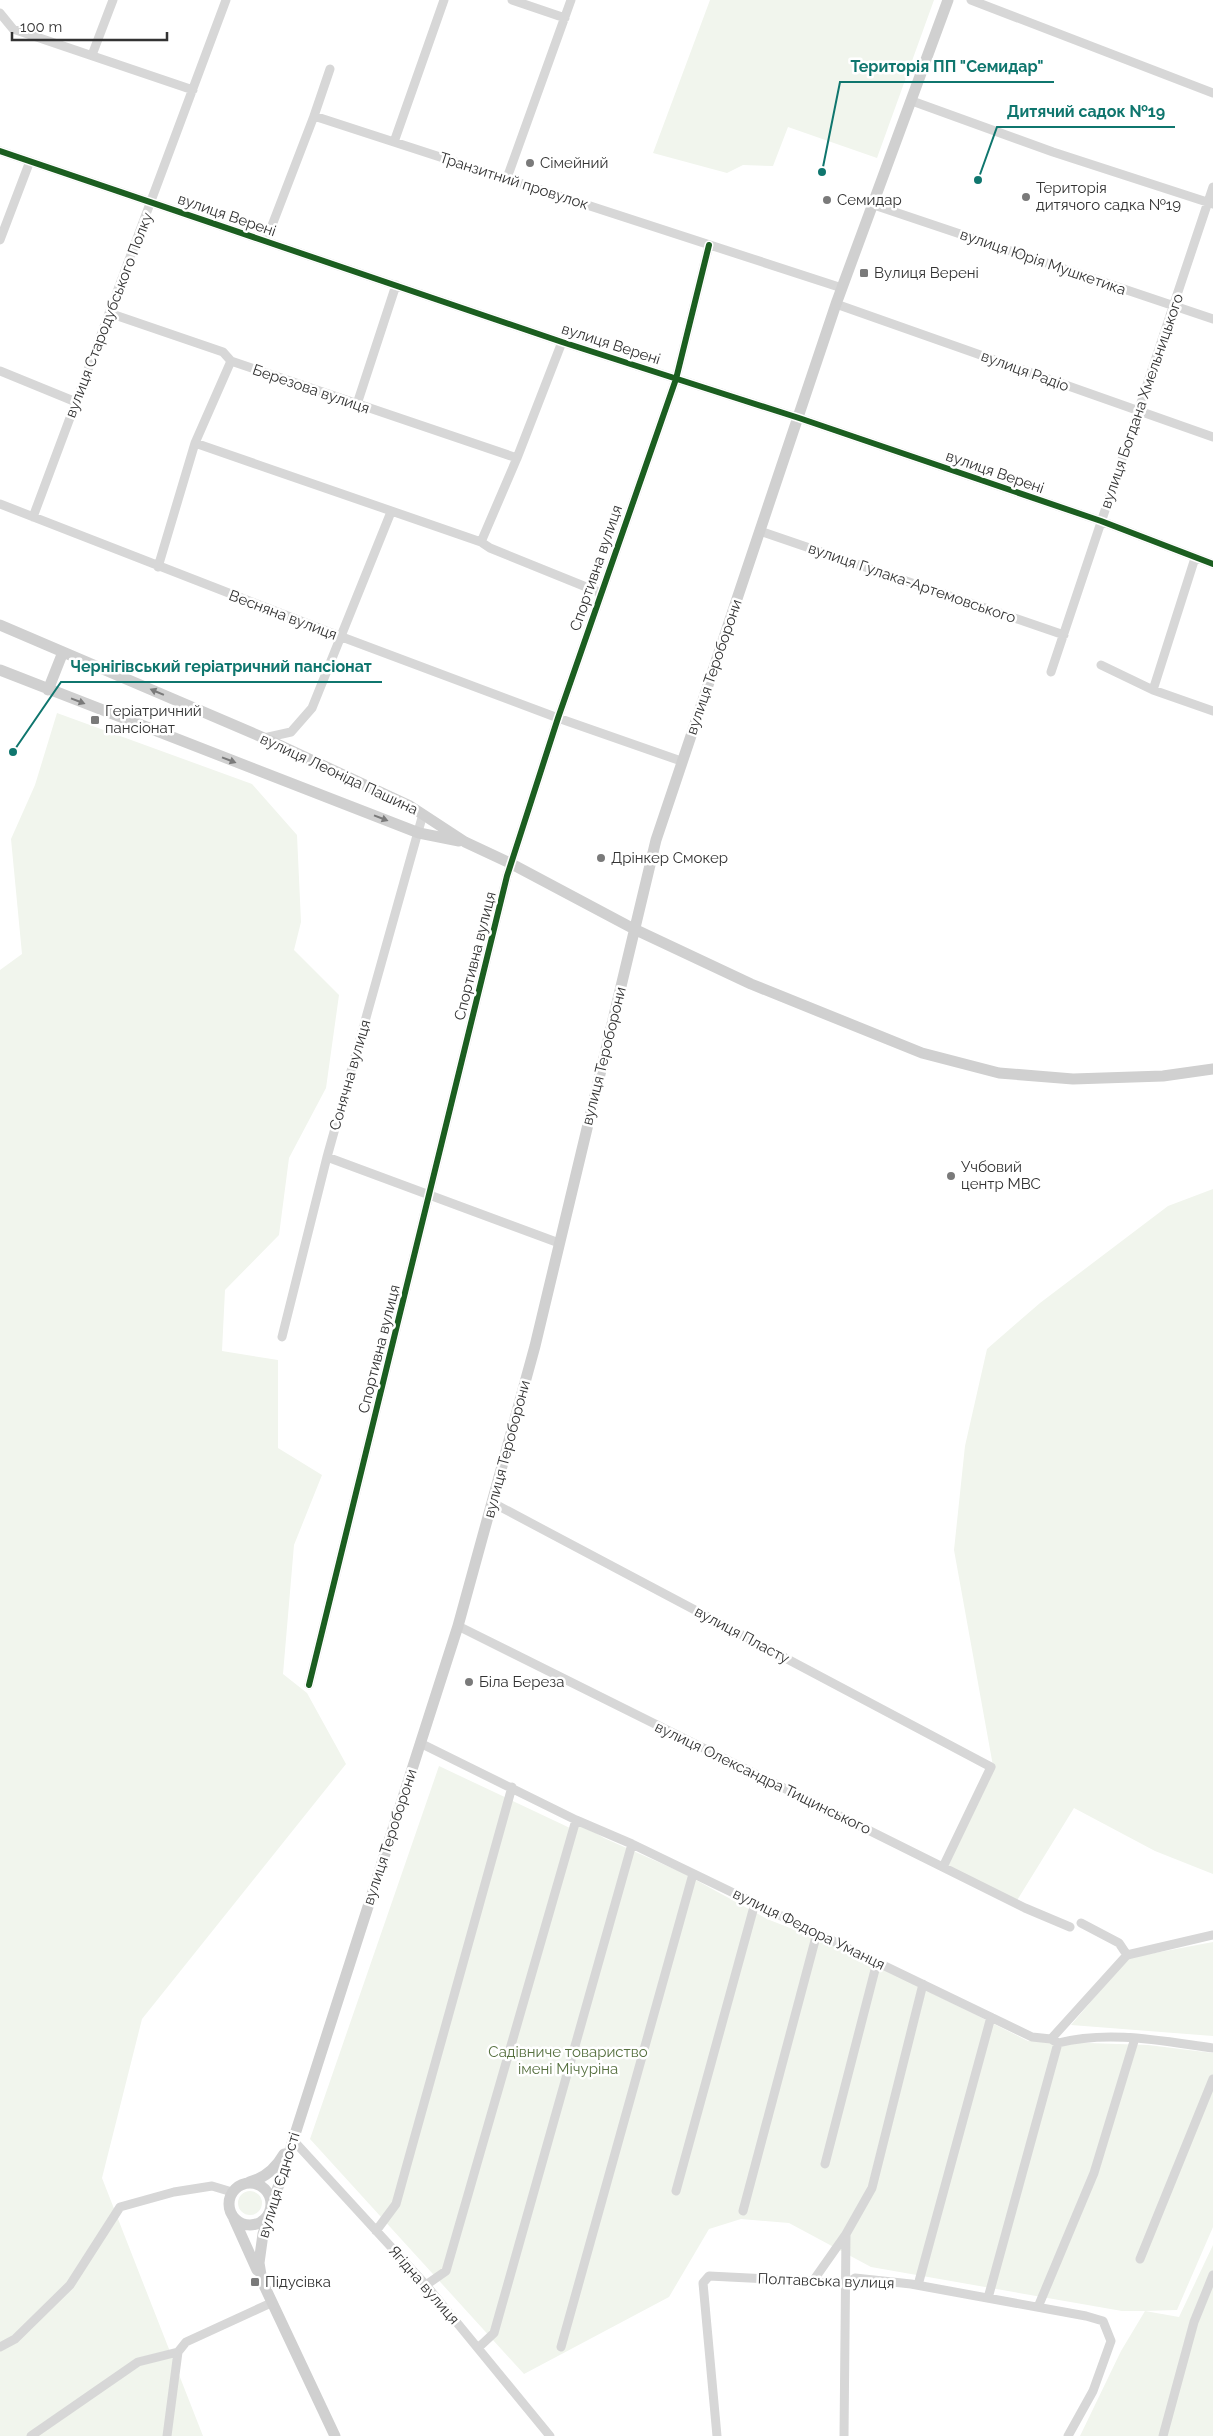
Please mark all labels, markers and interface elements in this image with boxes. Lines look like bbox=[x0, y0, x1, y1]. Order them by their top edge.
scale bar bbox=[12, 10, 168, 42]
text: 100 m bbox=[20, 18, 62, 36]
callout: Територія ПП "Семидар" bbox=[840, 51, 1054, 82]
text: Територія ПП "Семидар" bbox=[850, 57, 1044, 76]
callout: Дитячий садок №19 bbox=[997, 96, 1175, 127]
text: Дитячий садок №19 bbox=[1007, 102, 1165, 121]
street label: Транзитний провулок bbox=[437, 148, 591, 214]
place label: Сімейний bbox=[540, 154, 608, 172]
marker: Сімейний bbox=[524, 157, 536, 169]
place label: Територія дитячого садка №19 bbox=[1036, 179, 1181, 214]
street label: вулиця Верені bbox=[175, 190, 279, 240]
place label: Семидар bbox=[837, 191, 902, 209]
marker: Територія дитячого садка №19 bbox=[1020, 191, 1032, 203]
marker: Семидар bbox=[821, 194, 833, 206]
street label: вулиця Стародубського Полку bbox=[61, 210, 157, 420]
street label: вулиця Юрія Мушкетика bbox=[958, 225, 1128, 299]
place label: Вулиця Верені bbox=[874, 264, 979, 282]
marker: Вулиця Верені bbox=[858, 267, 870, 279]
street label: вулиця Богдана Хмельницького bbox=[1097, 291, 1187, 511]
street label: вулиця Верені bbox=[559, 320, 663, 368]
street label: вулиця Радіо bbox=[979, 347, 1071, 395]
street label: Березова вулиця bbox=[250, 361, 372, 417]
street label: вулиця Верені bbox=[943, 447, 1047, 497]
street label: Спортивна вулиця bbox=[566, 503, 626, 633]
street label: вулиця Гулака-Артемовського bbox=[806, 539, 1018, 627]
street label: Весняна вулиця bbox=[226, 586, 340, 644]
street label: вулиця Тероборони bbox=[682, 597, 746, 737]
callout: Чернігівський геріатричний пансіонат bbox=[61, 651, 382, 682]
text: Чернігівський геріатричний пансіонат bbox=[70, 657, 372, 676]
one-way arrow bbox=[150, 687, 164, 695]
one-way arrow bbox=[71, 697, 86, 705]
place label: Геріатричний пансіонат bbox=[105, 702, 202, 737]
marker: Геріатричний пансіонат bbox=[89, 714, 101, 726]
street label: вулиця Леоніда Пашина bbox=[257, 730, 421, 818]
one-way arrow bbox=[222, 756, 237, 764]
one-way arrow bbox=[374, 814, 389, 822]
place label: Дрінкер Смокер bbox=[611, 849, 728, 867]
marker: Дрінкер Смокер bbox=[595, 852, 607, 864]
street label: Спортивна вулиця bbox=[450, 890, 500, 1022]
street label: вулиця Тероборони bbox=[578, 985, 630, 1127]
street label: Сонячна вулиця bbox=[326, 1018, 374, 1132]
place label: Учбовий центр МВС bbox=[961, 1158, 1041, 1193]
marker: Учбовий центр МВС bbox=[945, 1170, 957, 1182]
street label: Спортивна вулиця bbox=[354, 1283, 404, 1415]
street label: вулиця Тероборони bbox=[480, 1378, 534, 1520]
street label: вулиця Пласту bbox=[691, 1602, 793, 1668]
place label: Біла Береза bbox=[479, 1673, 564, 1691]
marker: Біла Береза bbox=[463, 1676, 475, 1688]
street label: вулиця Олександра Тищинського bbox=[652, 1718, 874, 1838]
street label: вулиця Тероборони bbox=[360, 1767, 420, 1907]
street label: вулиця Федора Уманця bbox=[730, 1884, 888, 1974]
park label: Садівниче товариство імені Мічуріна bbox=[488, 2043, 648, 2078]
street label: вулиця Єдності bbox=[254, 2130, 304, 2240]
street label: Ягідна вулиця bbox=[385, 2242, 463, 2328]
street label: Полтавська вулиця bbox=[757, 2270, 895, 2292]
place label: Підусівка bbox=[265, 2273, 331, 2291]
marker: Підусівка bbox=[249, 2276, 261, 2288]

